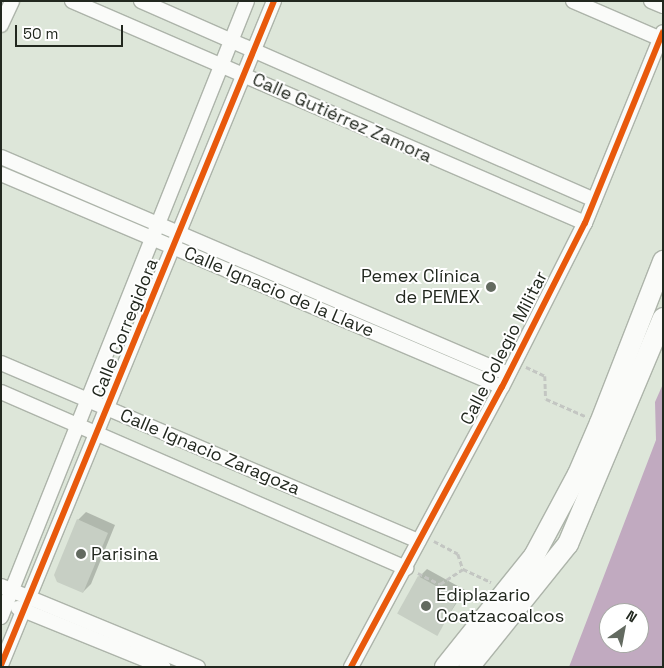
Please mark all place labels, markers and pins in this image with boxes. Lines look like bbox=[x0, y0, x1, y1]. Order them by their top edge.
place label: Pemex Clínica de PEMEX bbox=[361, 266, 480, 308]
marker: Pemex Clínica de PEMEX bbox=[484, 280, 498, 294]
place label: Parisina bbox=[91, 543, 158, 565]
marker: Parisina bbox=[75, 548, 87, 560]
place label: Ediplazario Coatzacoalcos bbox=[436, 585, 564, 628]
marker: Ediplazario Coatzacoalcos bbox=[420, 600, 432, 612]

